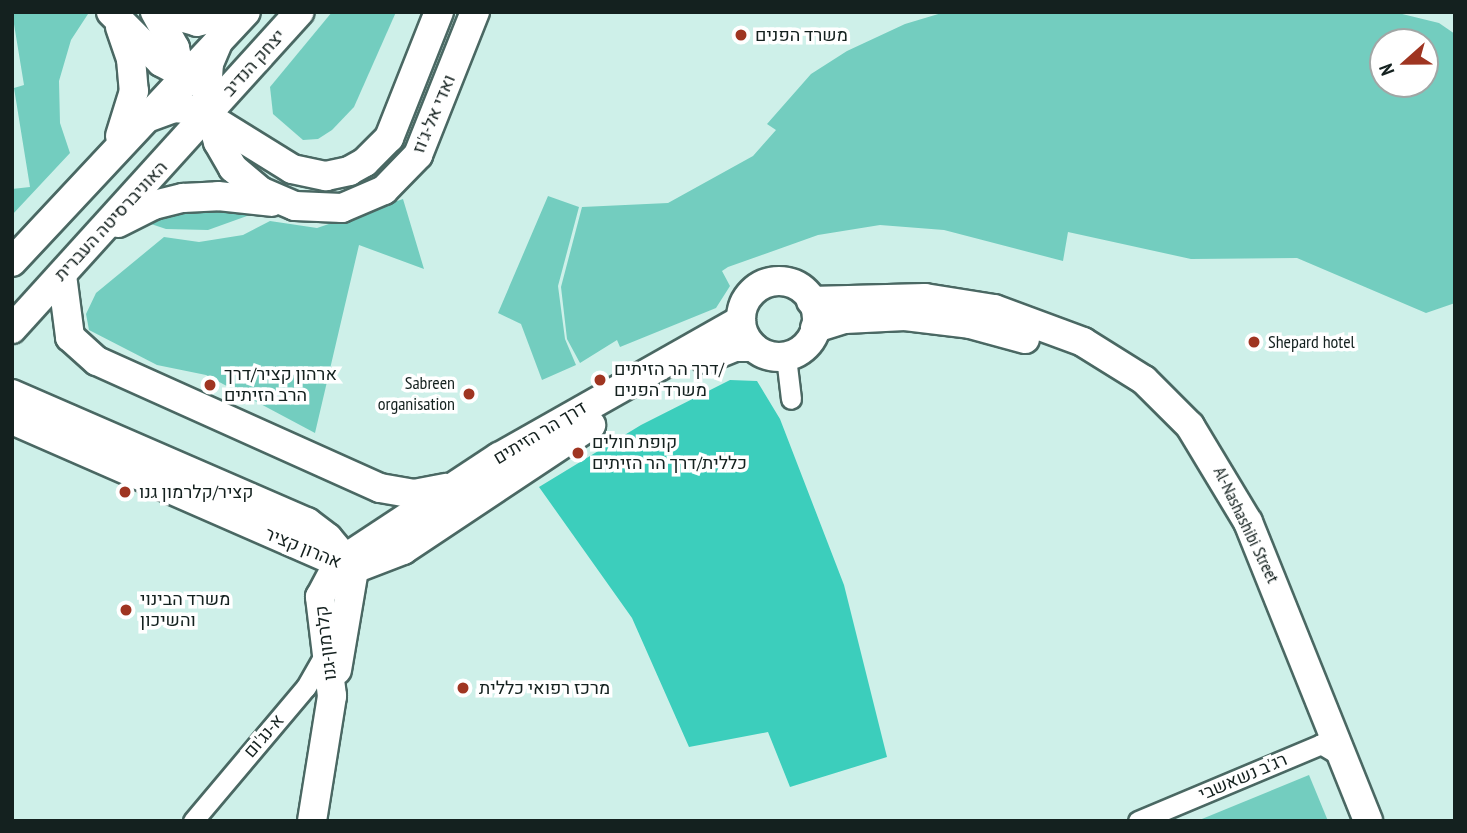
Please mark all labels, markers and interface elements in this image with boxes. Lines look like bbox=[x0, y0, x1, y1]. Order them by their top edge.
place label: משרד הפנים bbox=[755, 24, 848, 46]
street label: יצחק הנדיב bbox=[218, 25, 290, 101]
marker: משרד הפנים bbox=[733, 27, 749, 43]
north arrow bbox=[1369, 28, 1439, 98]
text: N bbox=[1373, 61, 1399, 79]
street label: ואדי אל-ג'וז bbox=[408, 71, 460, 157]
street label: האוניברסיטה העברית bbox=[50, 157, 172, 285]
place label: Shepard hotel bbox=[1268, 331, 1355, 353]
marker: Shepard hotel bbox=[1246, 334, 1262, 350]
place label: דרך הר הזיתים/ משרד הפנים bbox=[614, 359, 724, 402]
place label: ארהון קציר/דרך הרב הזיתים bbox=[224, 364, 337, 406]
marker: דרך הר הזיתים/ משרד הפנים bbox=[592, 372, 608, 388]
place label: Sabreen organisation bbox=[378, 373, 455, 416]
marker: ארהון קציר/דרך הרב הזיתים bbox=[202, 377, 218, 393]
marker: Sabreen organisation bbox=[461, 386, 477, 402]
street label: דרך הר הזיתים bbox=[490, 397, 590, 469]
place label: קופת חולים כללית/דרך הר הזיתים bbox=[592, 432, 747, 474]
marker: קופת חולים כללית/דרך הר הזיתים bbox=[570, 445, 586, 461]
street label: Al-Nashashibi Street bbox=[1209, 463, 1283, 587]
place label: קציר/קלרמון גנו bbox=[139, 481, 253, 503]
marker: קציר/קלרמון גנו bbox=[117, 484, 133, 500]
street label: אהרון קציר bbox=[262, 523, 344, 573]
place label: משרד הבינוי והשיכון bbox=[140, 589, 230, 632]
marker: משרד הבינוי והשיכון bbox=[118, 602, 134, 618]
street label: קלרמון-גנו bbox=[311, 604, 341, 682]
place label: מרכז רפואי כללית bbox=[479, 677, 610, 699]
marker: מרכז רפואי כללית bbox=[453, 678, 473, 698]
street label: א-נג'ום bbox=[239, 710, 289, 762]
street label: רג'ב נשאשבי bbox=[1196, 749, 1290, 805]

